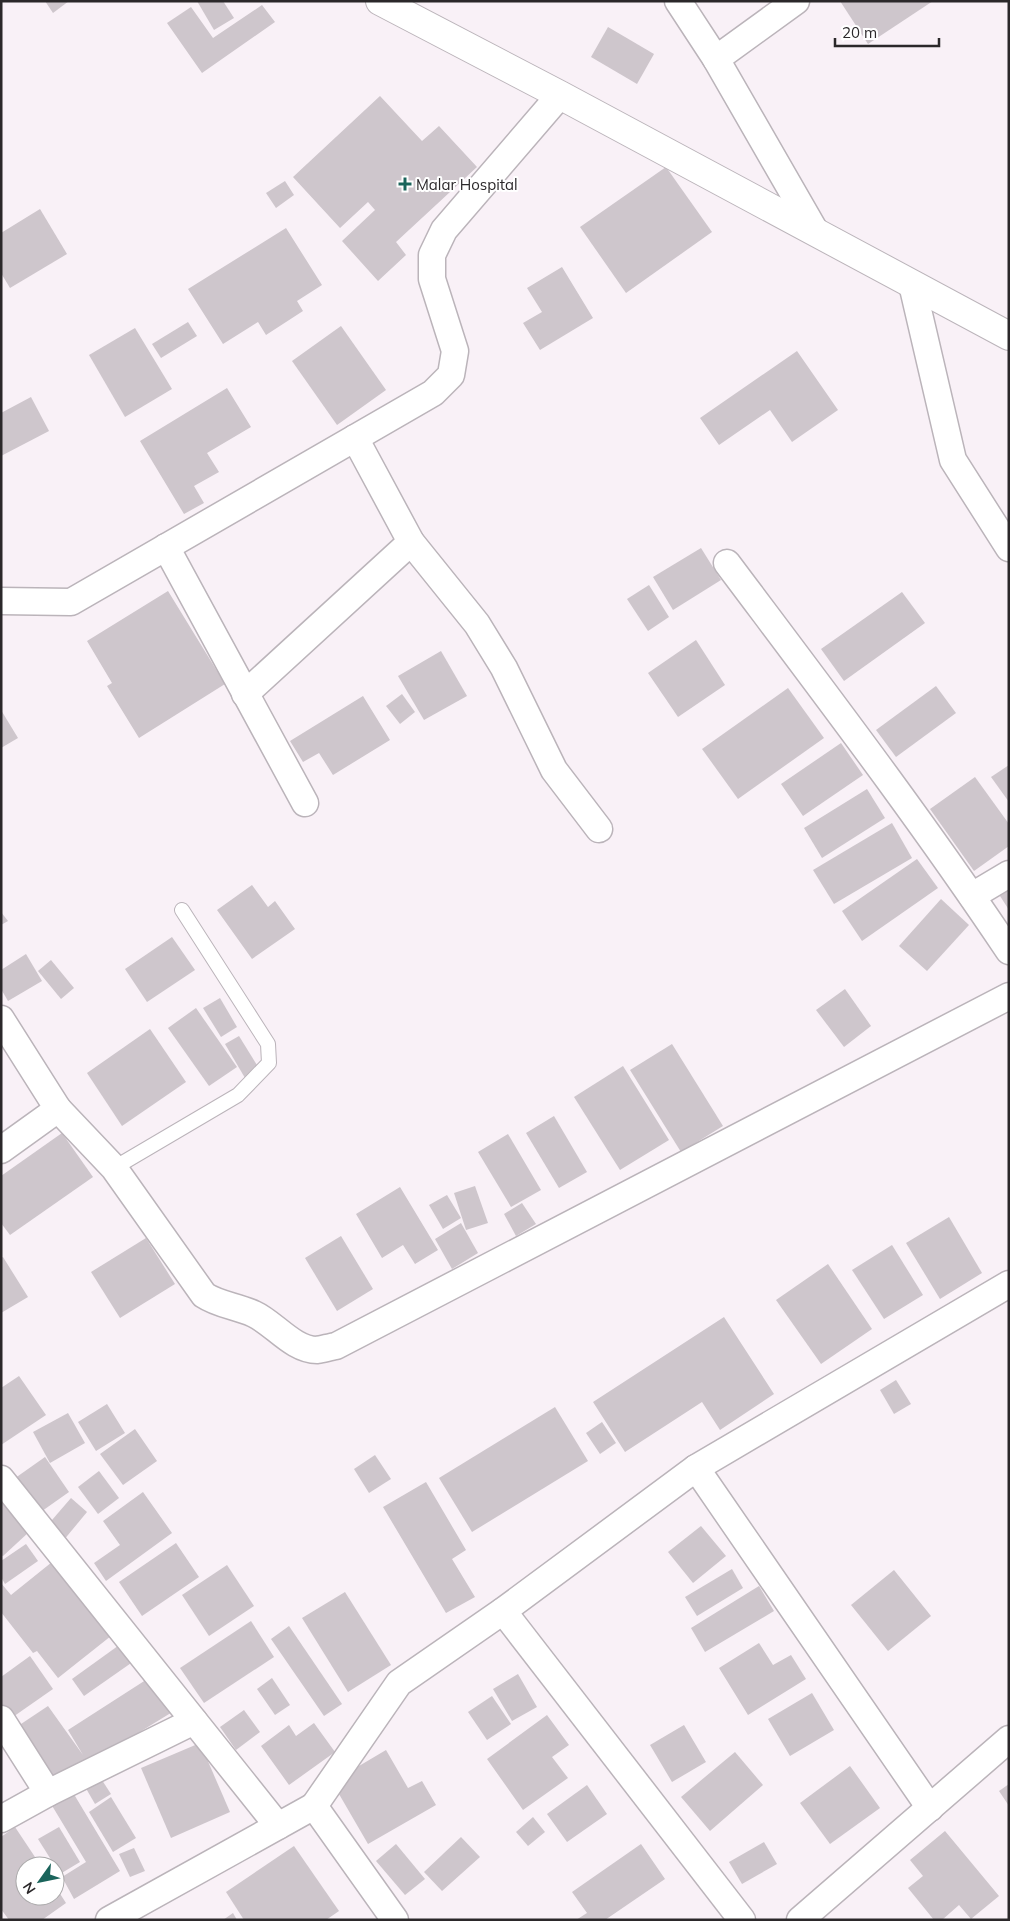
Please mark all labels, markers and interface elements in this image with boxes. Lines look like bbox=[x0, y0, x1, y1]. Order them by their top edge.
scale bar bbox=[835, 15, 939, 47]
text: 20 m bbox=[842, 23, 877, 42]
place label: Malar Hospital bbox=[416, 175, 518, 194]
marker: Malar Hospital bbox=[398, 177, 412, 191]
north arrow bbox=[15, 1856, 65, 1906]
text: N bbox=[19, 1879, 40, 1897]

